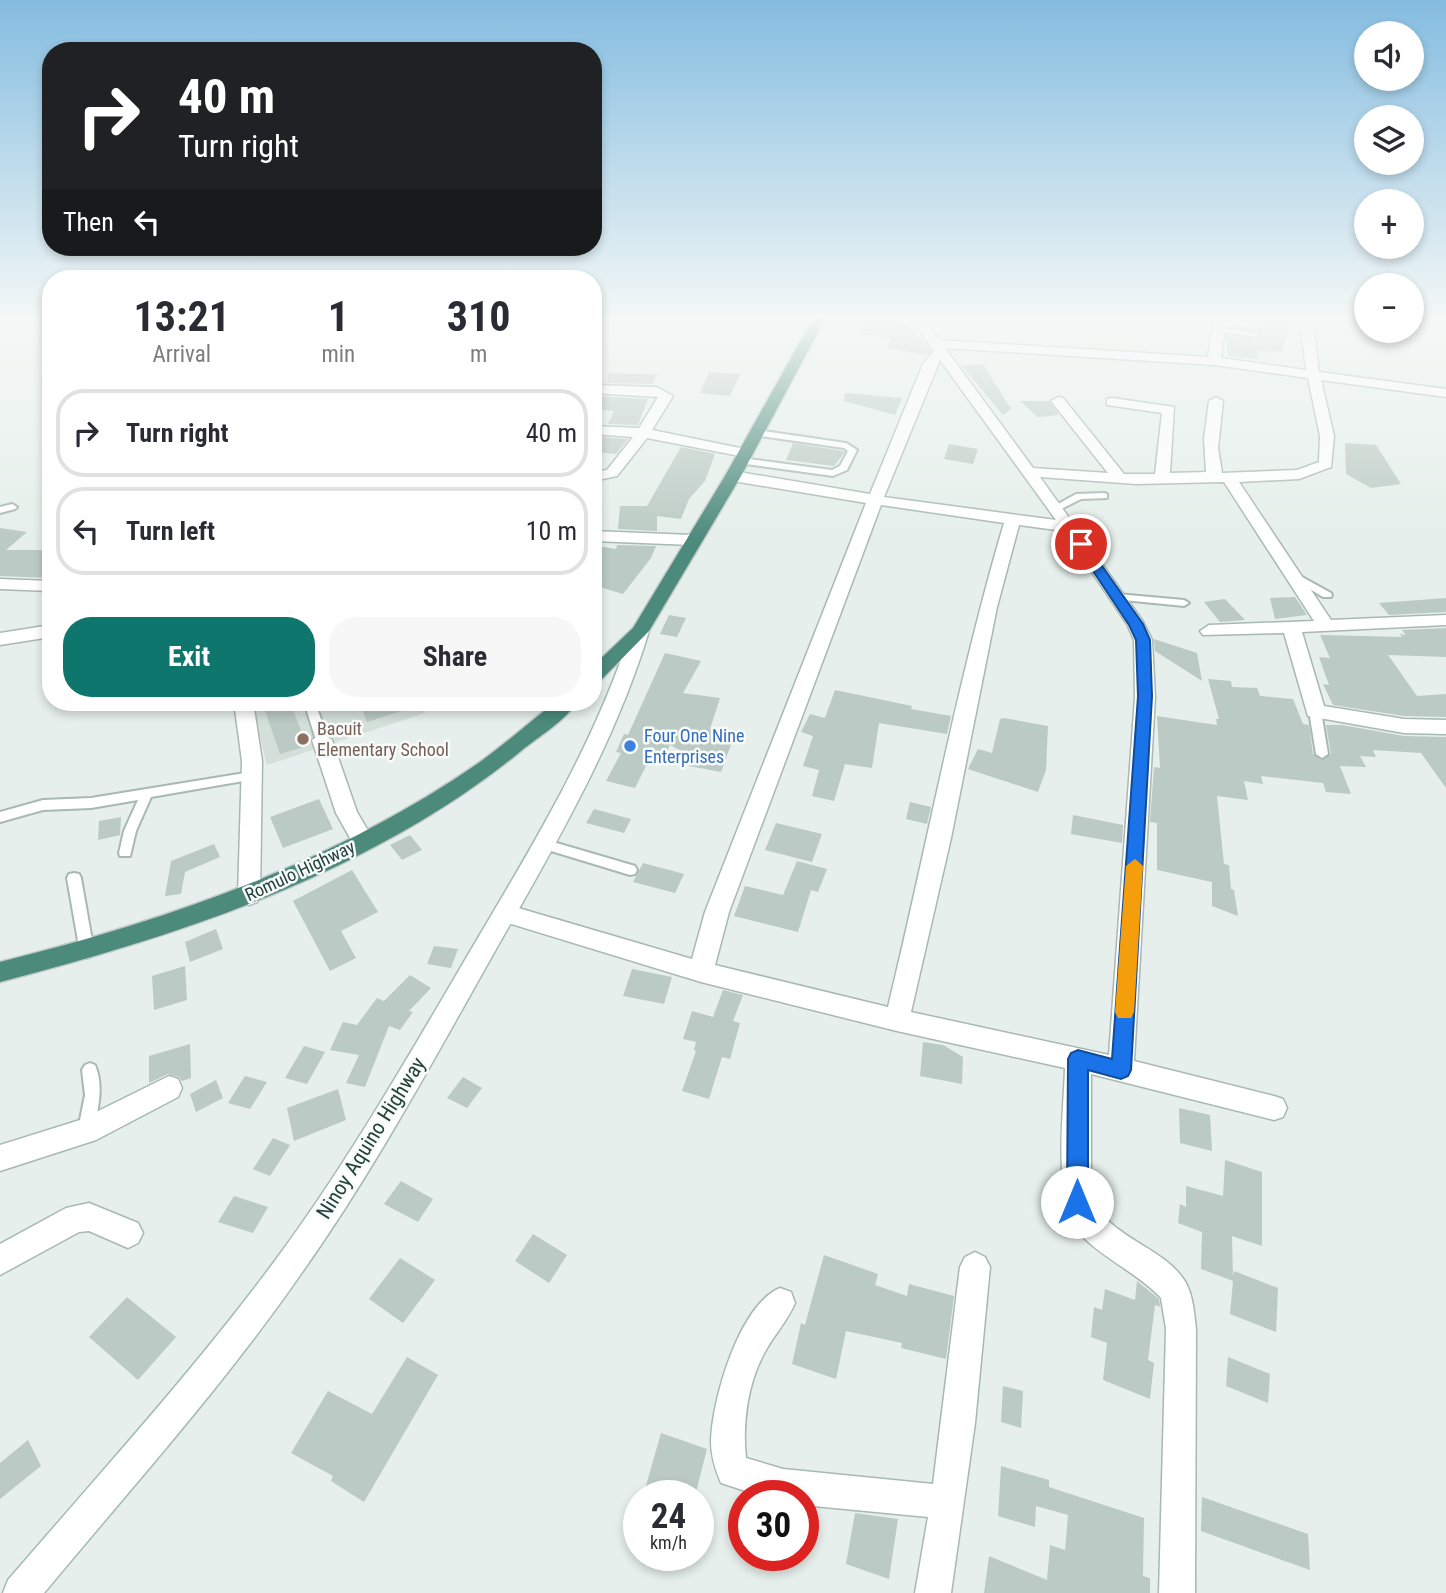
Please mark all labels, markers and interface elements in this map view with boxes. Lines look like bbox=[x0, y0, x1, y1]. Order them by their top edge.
map controls bbox=[1354, 21, 1424, 343]
button: sound bbox=[1354, 21, 1424, 91]
text: 40 m bbox=[178, 68, 275, 125]
icon: right bbox=[63, 70, 154, 161]
button: layers bbox=[1354, 105, 1424, 175]
text: Turn right bbox=[178, 127, 299, 165]
button: + bbox=[1354, 189, 1424, 259]
icon: left bbox=[128, 203, 166, 241]
text: Then bbox=[63, 207, 114, 237]
button: − bbox=[1354, 273, 1424, 343]
text: 13:21 bbox=[134, 292, 230, 341]
text: 1 bbox=[328, 292, 349, 341]
text: 310 bbox=[447, 292, 510, 341]
text: Arrival bbox=[152, 341, 211, 368]
text: min bbox=[321, 341, 355, 368]
text: m bbox=[470, 341, 487, 368]
icon: right bbox=[67, 414, 105, 452]
text: Turn right bbox=[126, 418, 228, 448]
text: 40 m bbox=[526, 418, 577, 448]
icon: left bbox=[67, 512, 105, 550]
pin bbox=[1051, 514, 1111, 574]
text: Turn left bbox=[126, 516, 215, 546]
text: 10 m bbox=[526, 516, 577, 546]
icon: arrive bbox=[1062, 525, 1100, 563]
button: Exit bbox=[63, 617, 315, 697]
button: Share bbox=[329, 617, 581, 697]
place label: Bacuit Elementary School bbox=[317, 718, 449, 760]
place label: Four One Nine Enterprises bbox=[644, 725, 744, 767]
marker: Bacuit Elementary School bbox=[295, 731, 311, 747]
marker: Four One Nine Enterprises bbox=[622, 738, 638, 754]
street label: Romulo Highway bbox=[242, 836, 358, 905]
street label: Ninoy Aquino Highway bbox=[312, 1053, 431, 1223]
position arrow bbox=[1040, 1165, 1114, 1239]
speed limit sign: 30 bbox=[728, 1480, 819, 1571]
text: 24 bbox=[651, 1496, 686, 1537]
text: km/h bbox=[650, 1532, 687, 1553]

